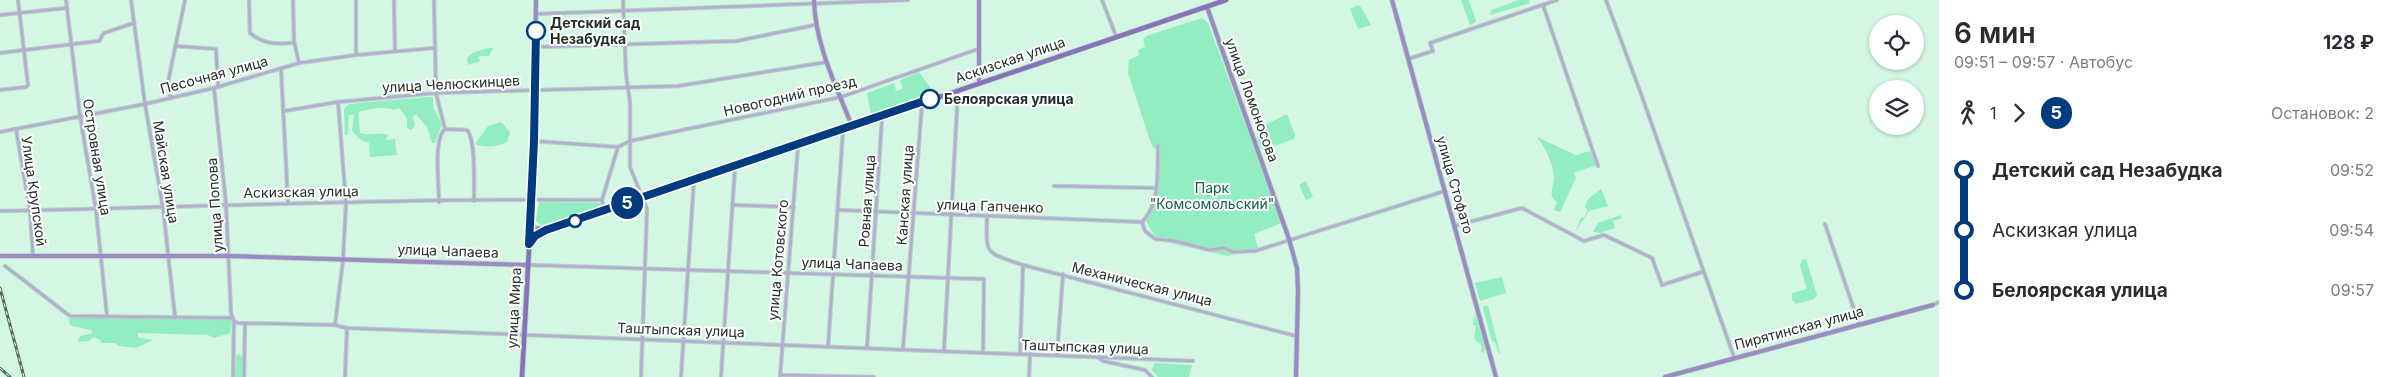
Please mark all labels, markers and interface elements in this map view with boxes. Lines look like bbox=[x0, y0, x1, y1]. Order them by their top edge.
place label: Детский сад Незабудка bbox=[550, 14, 640, 47]
map controls bbox=[1869, 15, 1924, 135]
button: locate bbox=[1869, 15, 1924, 70]
text: 6 мин bbox=[1954, 16, 2036, 50]
marker: Детский сад Незабудка bbox=[526, 21, 546, 41]
text: 128 ₽ bbox=[2323, 31, 2374, 54]
street label: Аскизская улица bbox=[953, 33, 1067, 86]
street label: улица Ломоносова bbox=[1222, 36, 1283, 164]
street label: Песочная улица bbox=[158, 52, 270, 97]
text: 09:51 – 09:57 · Автобус bbox=[1954, 52, 2133, 72]
street label: улица Челюскинцев bbox=[382, 71, 520, 96]
street label: Новогодний проезд bbox=[722, 72, 858, 119]
button: layers bbox=[1869, 80, 1924, 135]
marker: Белоярская улица bbox=[920, 89, 940, 109]
place label: Белоярская улица bbox=[944, 90, 1074, 107]
street label: Островная улица bbox=[80, 97, 115, 217]
icon: walk bbox=[1954, 99, 1982, 127]
icon: forward bbox=[2005, 99, 2033, 127]
text: 5 bbox=[2051, 102, 2062, 123]
text: 1 bbox=[1990, 103, 1997, 123]
text: Остановок: 2 bbox=[2271, 103, 2374, 123]
street label: Майская улица bbox=[150, 119, 183, 224]
street label: улица Стофато bbox=[1433, 134, 1478, 236]
street label: Улица Крупской bbox=[18, 135, 51, 247]
street label: Канская улица bbox=[893, 144, 916, 246]
street label: Ровная улица bbox=[855, 154, 878, 248]
street label: улица Попова bbox=[203, 157, 226, 253]
text: Детский сад Незабудка bbox=[1992, 159, 2222, 182]
text: 09:52 bbox=[2330, 160, 2374, 180]
park label: Парк "Комсомольский" bbox=[1150, 179, 1274, 212]
street label: Аскизская улица bbox=[243, 182, 359, 201]
line badge: 5 bbox=[611, 187, 643, 219]
text: 5 bbox=[621, 192, 633, 213]
street label: улица Гапченко bbox=[936, 195, 1044, 216]
street label: улица Котовского bbox=[764, 199, 791, 321]
unlabelled marker bbox=[568, 214, 582, 228]
text: Аскизкая улица bbox=[1992, 219, 2138, 242]
text: 09:54 bbox=[2329, 220, 2374, 240]
street label: улица Чапаева bbox=[397, 240, 499, 261]
street label: улица Чапаева bbox=[801, 253, 903, 274]
street label: Механическая улица bbox=[1070, 258, 1214, 309]
street label: улица Мира bbox=[503, 267, 524, 349]
text: Белоярская улица bbox=[1992, 279, 2168, 302]
text: 09:57 bbox=[2331, 280, 2374, 300]
street label: Пирятинская улица bbox=[1732, 302, 1865, 353]
street label: Таштыпская улица bbox=[617, 319, 745, 340]
street label: Таштыпская улица bbox=[1021, 336, 1149, 357]

